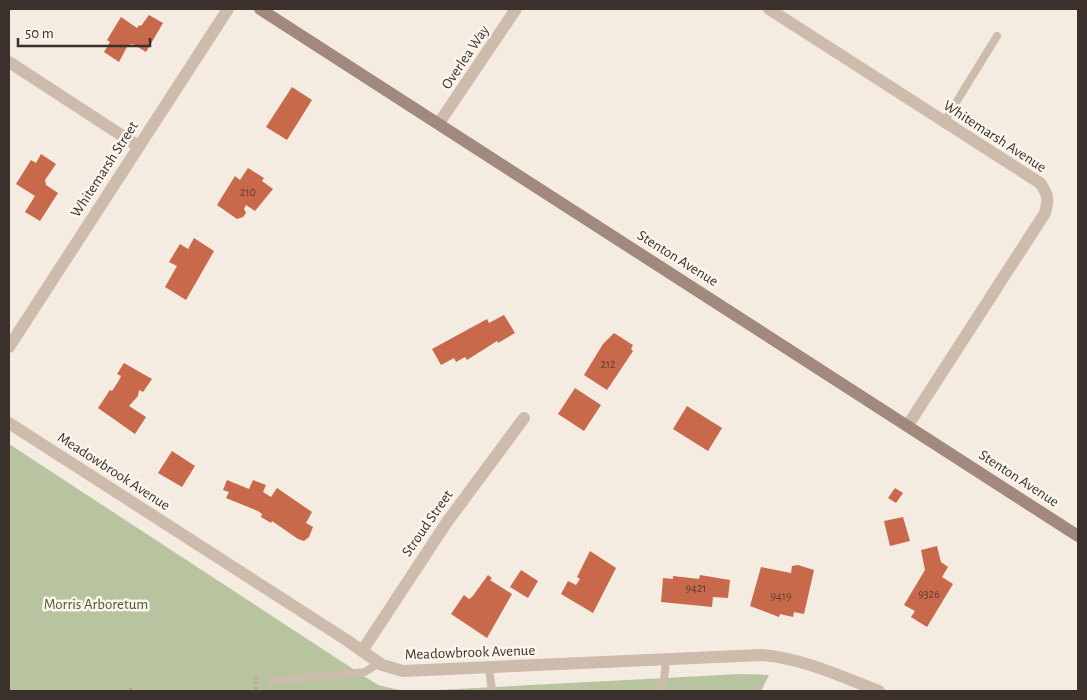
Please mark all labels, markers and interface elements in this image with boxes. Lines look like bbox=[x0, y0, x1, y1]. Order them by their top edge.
scale bar bbox=[18, 15, 150, 47]
street label: Overlea Way bbox=[439, 22, 492, 92]
text: 50 m bbox=[25, 26, 54, 41]
street label: Whitemarsh Avenue bbox=[941, 98, 1049, 175]
street label: Whitemarsh Street bbox=[68, 118, 141, 220]
house number: 210 bbox=[240, 186, 256, 198]
street label: Stenton Avenue bbox=[635, 228, 721, 289]
house number: 212 bbox=[600, 358, 616, 370]
street label: Meadowbrook Avenue bbox=[55, 430, 173, 513]
street label: Stenton Avenue bbox=[976, 447, 1061, 510]
street label: Stroud Street bbox=[399, 487, 456, 559]
house number: 9421 bbox=[685, 582, 707, 594]
house number: 9326 bbox=[918, 588, 940, 600]
house number: 9419 bbox=[770, 590, 792, 602]
park label: Morris Arboretum bbox=[44, 597, 148, 612]
street label: Meadowbrook Avenue bbox=[405, 643, 536, 662]

